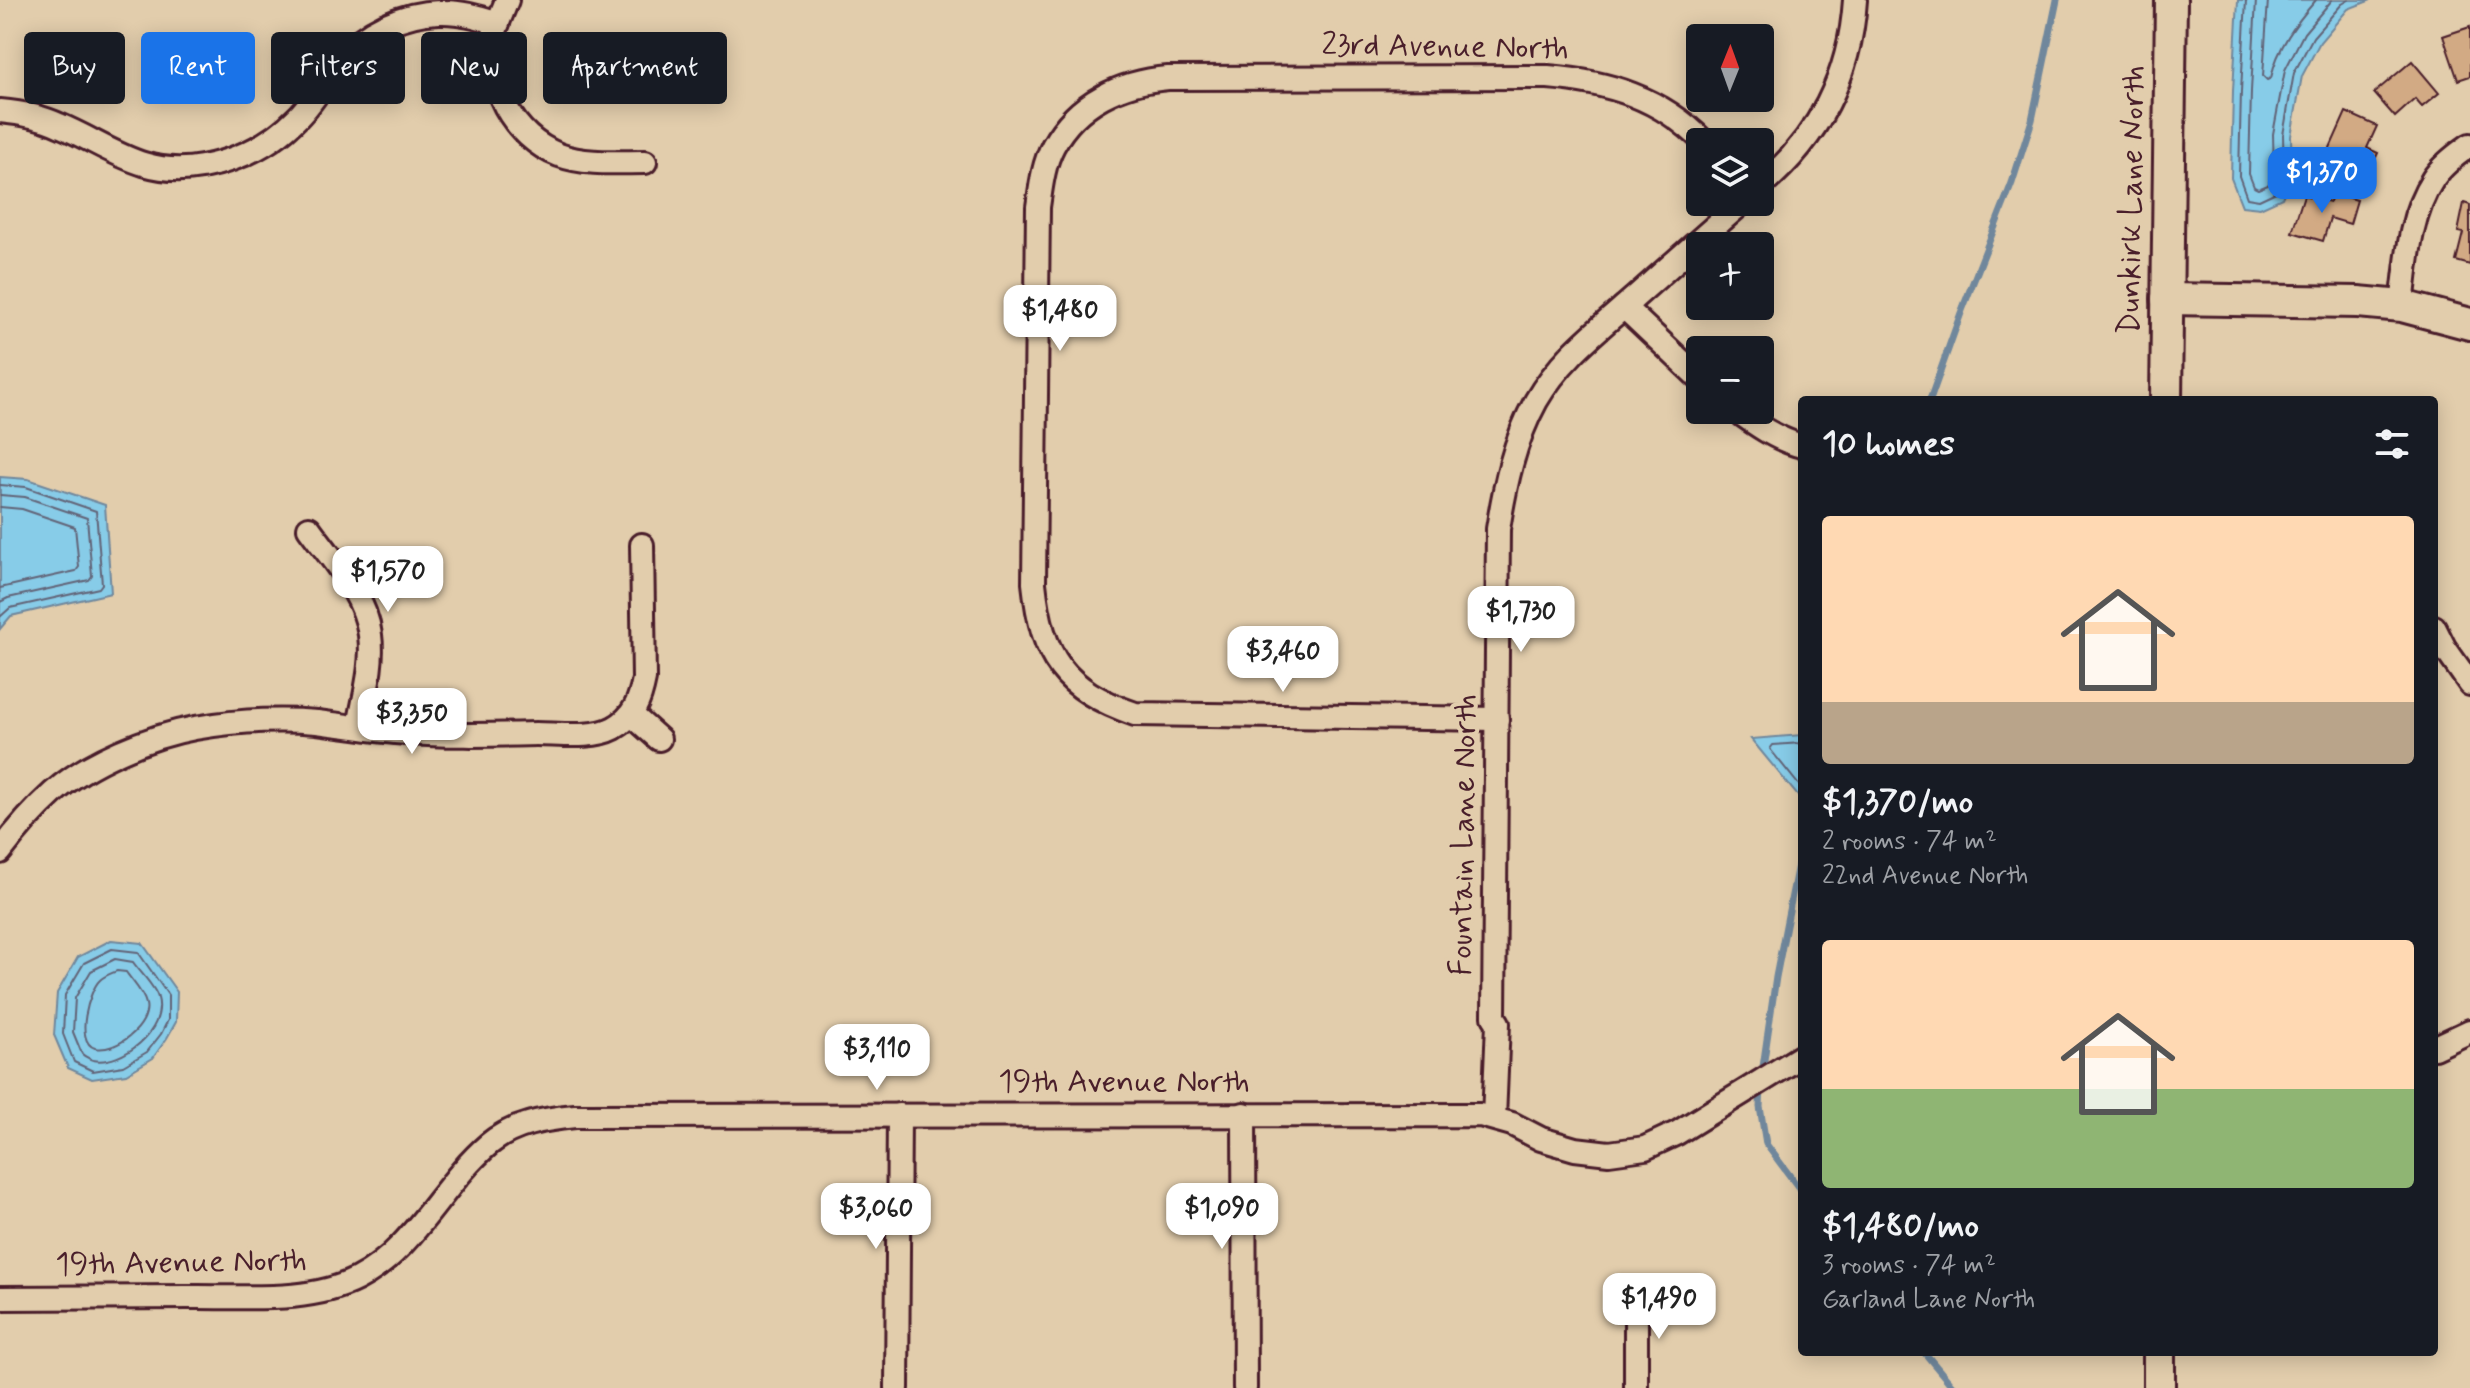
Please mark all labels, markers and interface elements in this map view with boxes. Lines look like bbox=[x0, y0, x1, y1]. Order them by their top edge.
street label: 23rd Avenue North bbox=[1321, 24, 1569, 70]
north arrow bbox=[1686, 24, 1774, 112]
map controls bbox=[1686, 24, 1774, 424]
chip: Buy bbox=[24, 32, 125, 104]
chip: Rent bbox=[141, 32, 255, 104]
chip: Filters bbox=[271, 32, 405, 104]
chip: New bbox=[421, 32, 527, 104]
chip: Apartment bbox=[543, 32, 727, 104]
street label: Dunkirk Lane North bbox=[2109, 65, 2155, 335]
button: layers bbox=[1686, 128, 1774, 216]
pin: $1,370 bbox=[2257, 147, 2387, 215]
text: $1,370 bbox=[2286, 156, 2358, 190]
button: + bbox=[1686, 232, 1774, 320]
pin: $1,480 bbox=[995, 285, 1125, 353]
text: $1,480 bbox=[1022, 294, 1098, 328]
button: − bbox=[1686, 336, 1774, 424]
text: 10 homes bbox=[1822, 422, 1955, 467]
icon: filters bbox=[2370, 422, 2414, 466]
pin: $1,570 bbox=[323, 546, 453, 614]
text: $1,570 bbox=[350, 555, 426, 589]
icon: home bbox=[2046, 568, 2190, 712]
pin: $1,730 bbox=[1456, 586, 1586, 654]
text: $1,730 bbox=[1486, 595, 1556, 629]
pin: $3,460 bbox=[1218, 626, 1348, 694]
text: $3,460 bbox=[1245, 635, 1321, 669]
pin: $3,350 bbox=[347, 688, 477, 756]
street label: Fountain Lane North bbox=[1441, 694, 1487, 976]
text: $3,350 bbox=[376, 697, 448, 731]
text: $1,370/mo bbox=[1822, 780, 1973, 825]
text: 2 rooms · 74 m² bbox=[1822, 825, 1997, 859]
text: 22nd Avenue North bbox=[1822, 859, 2028, 893]
icon: home bbox=[2046, 992, 2190, 1136]
pin: $3,110 bbox=[812, 1024, 942, 1092]
text: $3,110 bbox=[843, 1033, 911, 1067]
street label: 19th Avenue North bbox=[998, 1061, 1250, 1103]
pin: $3,060 bbox=[811, 1183, 941, 1251]
pin: $1,090 bbox=[1157, 1183, 1287, 1251]
text: $3,060 bbox=[839, 1192, 913, 1226]
text: $1,090 bbox=[1184, 1192, 1260, 1226]
text: $1,480/mo bbox=[1822, 1204, 1979, 1249]
street label: 19th Avenue North bbox=[55, 1240, 307, 1286]
text: 3 rooms · 74 m² bbox=[1822, 1249, 1996, 1283]
pin: $1,490 bbox=[1594, 1273, 1724, 1341]
text: $1,490 bbox=[1621, 1282, 1697, 1316]
text: Garland Lane North bbox=[1822, 1283, 2035, 1317]

